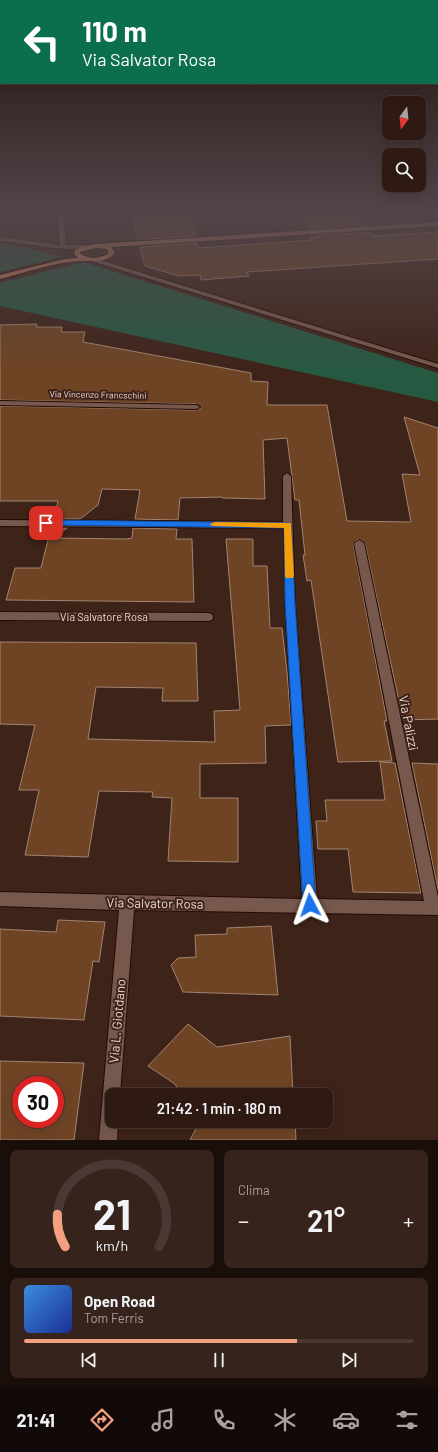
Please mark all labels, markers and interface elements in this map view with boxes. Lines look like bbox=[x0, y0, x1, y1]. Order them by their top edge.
text: 110 m bbox=[82, 14, 147, 48]
icon: left bbox=[16, 16, 68, 68]
text: Via Salvator Rosa bbox=[82, 48, 216, 70]
north arrow bbox=[382, 96, 426, 140]
map controls bbox=[382, 96, 426, 192]
button: search bbox=[382, 148, 426, 192]
street label: Via Vincenzo Francschini bbox=[49, 388, 147, 401]
pin bbox=[29, 506, 63, 540]
icon: arrive bbox=[35, 512, 57, 534]
street label: Via Salvatore Rosa bbox=[60, 610, 148, 623]
street label: Via Palizzi bbox=[396, 694, 422, 752]
position arrow bbox=[289, 884, 331, 926]
street label: Via Salvator Rosa bbox=[106, 894, 204, 912]
street label: Via L. Giotdano bbox=[105, 978, 129, 1064]
speed limit sign: 30 bbox=[12, 1076, 64, 1128]
text: 21:42 · 1 min · 180 m bbox=[157, 1099, 281, 1117]
text: Clima bbox=[238, 1182, 270, 1198]
text: 21 bbox=[93, 1188, 131, 1238]
text: 21° bbox=[307, 1202, 345, 1238]
text: − bbox=[238, 1207, 249, 1233]
text: + bbox=[403, 1207, 414, 1233]
text: km/h bbox=[96, 1237, 128, 1254]
text: Open Road bbox=[84, 1292, 155, 1310]
text: Tom Ferris bbox=[84, 1310, 144, 1326]
icon: previous bbox=[78, 1349, 100, 1371]
icon: pause bbox=[208, 1349, 230, 1371]
icon: next bbox=[338, 1349, 360, 1371]
icon: directions bbox=[88, 1406, 116, 1434]
icon: music bbox=[149, 1406, 177, 1434]
icon: phone bbox=[210, 1406, 238, 1434]
icon: climate bbox=[271, 1406, 299, 1434]
icon: car bbox=[332, 1406, 360, 1434]
icon: filters bbox=[393, 1406, 421, 1434]
text: 21:41 bbox=[17, 1409, 55, 1431]

